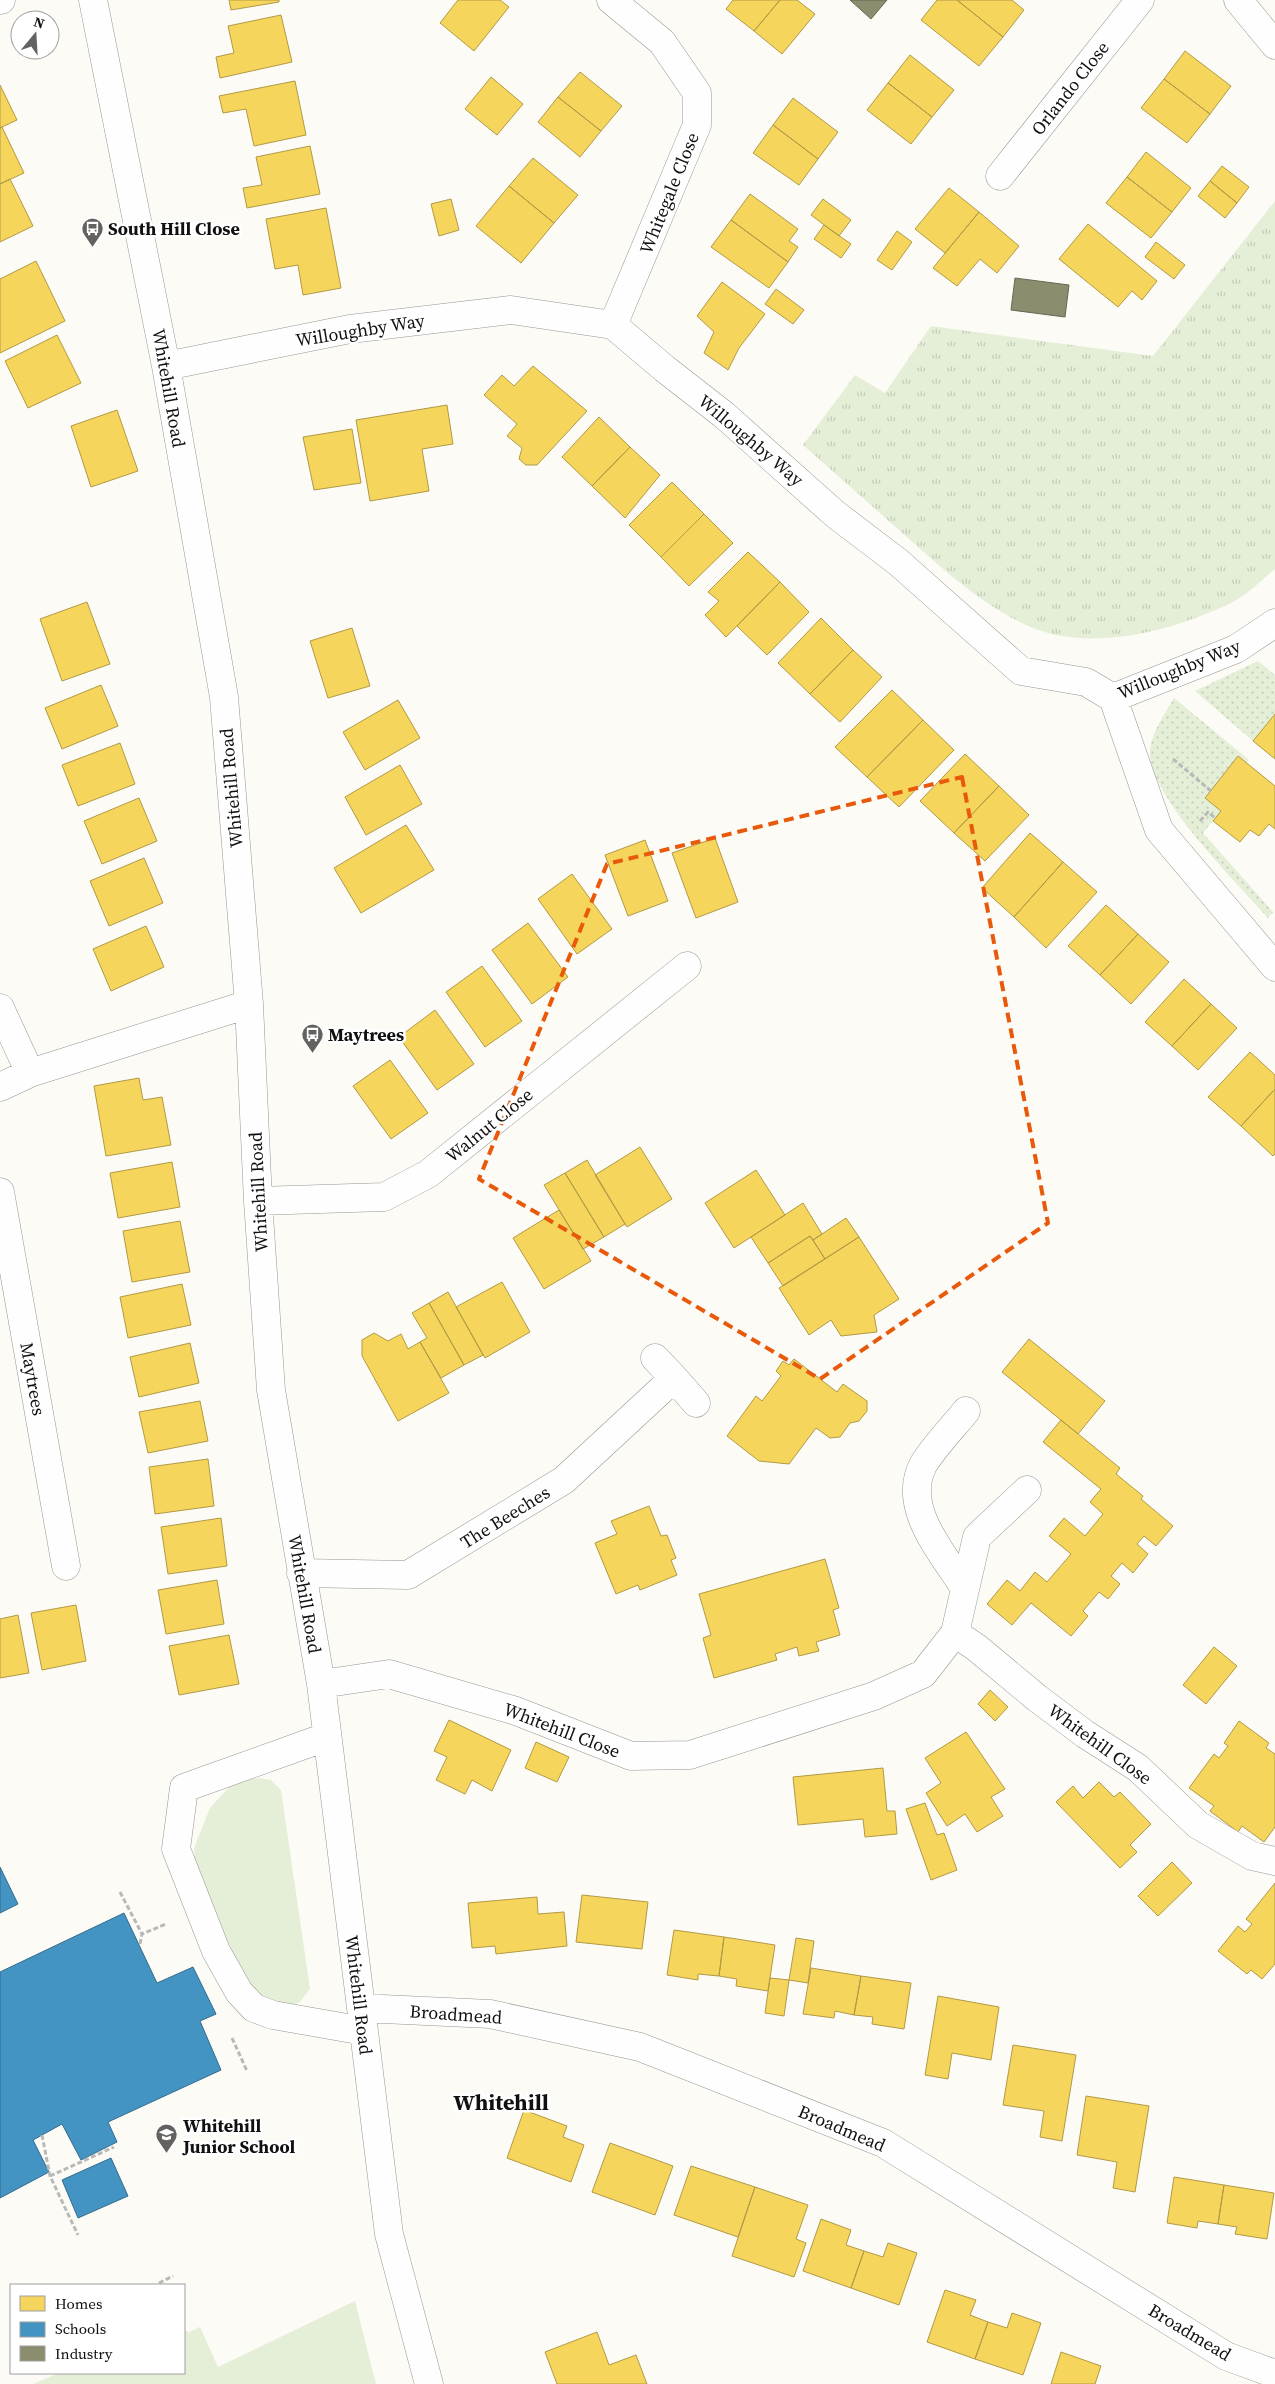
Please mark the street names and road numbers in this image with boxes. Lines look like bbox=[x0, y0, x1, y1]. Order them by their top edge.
street label: Orlando Close bbox=[1025, 36, 1115, 140]
street label: Whitegale Close bbox=[633, 129, 705, 257]
street label: Willoughby Way bbox=[294, 307, 427, 353]
street label: Whitehill Road bbox=[146, 327, 192, 449]
street label: Willoughby Way bbox=[693, 389, 810, 492]
street label: Willoughby Way bbox=[1114, 633, 1245, 705]
street label: Whitehill Road bbox=[213, 727, 249, 849]
street label: Walnut Close bbox=[440, 1082, 538, 1168]
street label: Whitehill Road bbox=[242, 1131, 274, 1253]
street label: Maytrees bbox=[14, 1341, 52, 1418]
street label: The Beeches bbox=[455, 1480, 555, 1554]
street label: Whitehill Road bbox=[282, 1533, 328, 1655]
street label: Whitehill Close bbox=[500, 1696, 624, 1764]
street label: Whitehill Close bbox=[1043, 1698, 1157, 1790]
street label: Whitehill Road bbox=[339, 1934, 379, 2056]
street label: Broadmead bbox=[409, 1998, 503, 2030]
street label: Broadmead bbox=[794, 2098, 890, 2158]
street label: Broadmead bbox=[1144, 2297, 1236, 2367]

